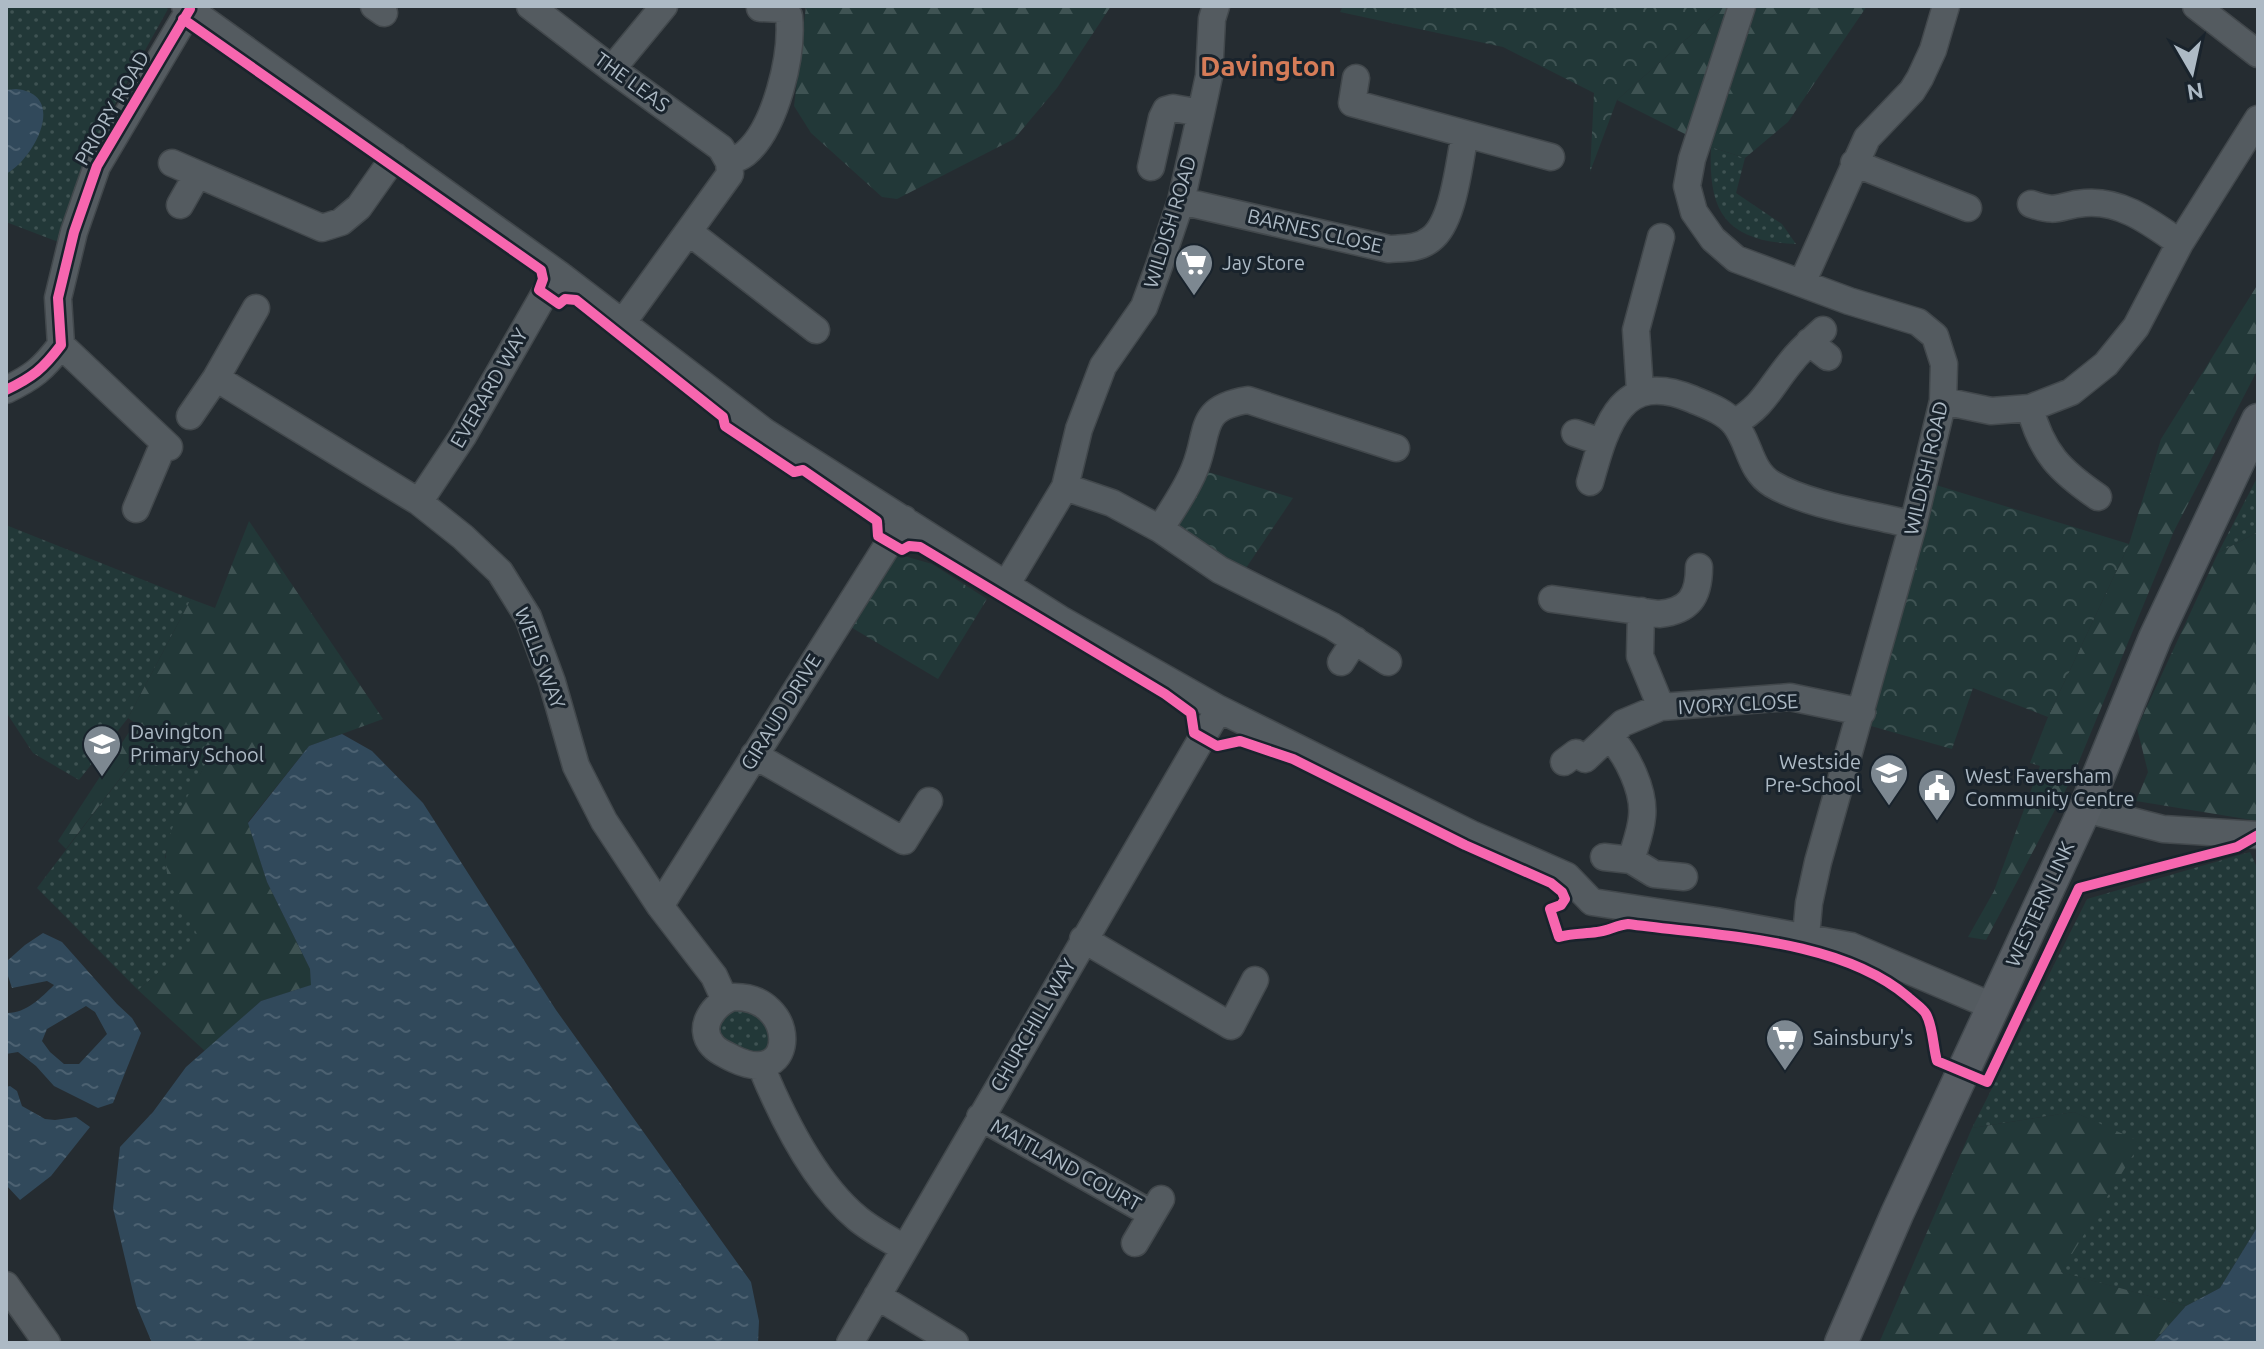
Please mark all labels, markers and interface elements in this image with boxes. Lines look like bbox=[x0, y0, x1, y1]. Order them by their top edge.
north arrow bbox=[2152, 32, 2232, 112]
street label: PRIORY ROAD bbox=[70, 46, 154, 169]
street label: THE LEAS bbox=[591, 47, 674, 116]
district label: Davington bbox=[1200, 50, 1336, 81]
text: N bbox=[2185, 79, 2205, 106]
street label: WILDISH ROAD bbox=[1139, 153, 1201, 291]
street label: BARNES CLOSE bbox=[1245, 204, 1385, 257]
supermarket icon: Jay Store bbox=[1173, 242, 1215, 297]
place label: Jay Store bbox=[1222, 251, 1305, 274]
street label: EVERARD WAY bbox=[445, 324, 532, 451]
street label: WILDISH ROAD bbox=[1899, 399, 1952, 537]
street label: WELLS WAY bbox=[511, 604, 570, 712]
street label: GIRAUD DRIVE bbox=[736, 650, 825, 774]
street label: IVORY CLOSE bbox=[1677, 689, 1799, 718]
place label: Davington Primary School bbox=[130, 720, 264, 766]
school or university icon: Davington Primary School bbox=[81, 723, 123, 778]
place label: Westside Pre-School bbox=[1765, 750, 1861, 796]
school or university icon: Westside Pre-School bbox=[1868, 752, 1910, 807]
place label: West Faversham Community Centre bbox=[1965, 764, 2134, 810]
public building icon: West Faversham Community Centre bbox=[1916, 767, 1958, 822]
street label: WESTERN LINK bbox=[2000, 837, 2079, 970]
street label: CHURCHILL WAY bbox=[985, 954, 1080, 1095]
supermarket icon: Sainsbury's bbox=[1764, 1017, 1806, 1072]
place label: Sainsbury's bbox=[1813, 1026, 1913, 1049]
street label: MAITLAND COURT bbox=[987, 1114, 1145, 1215]

